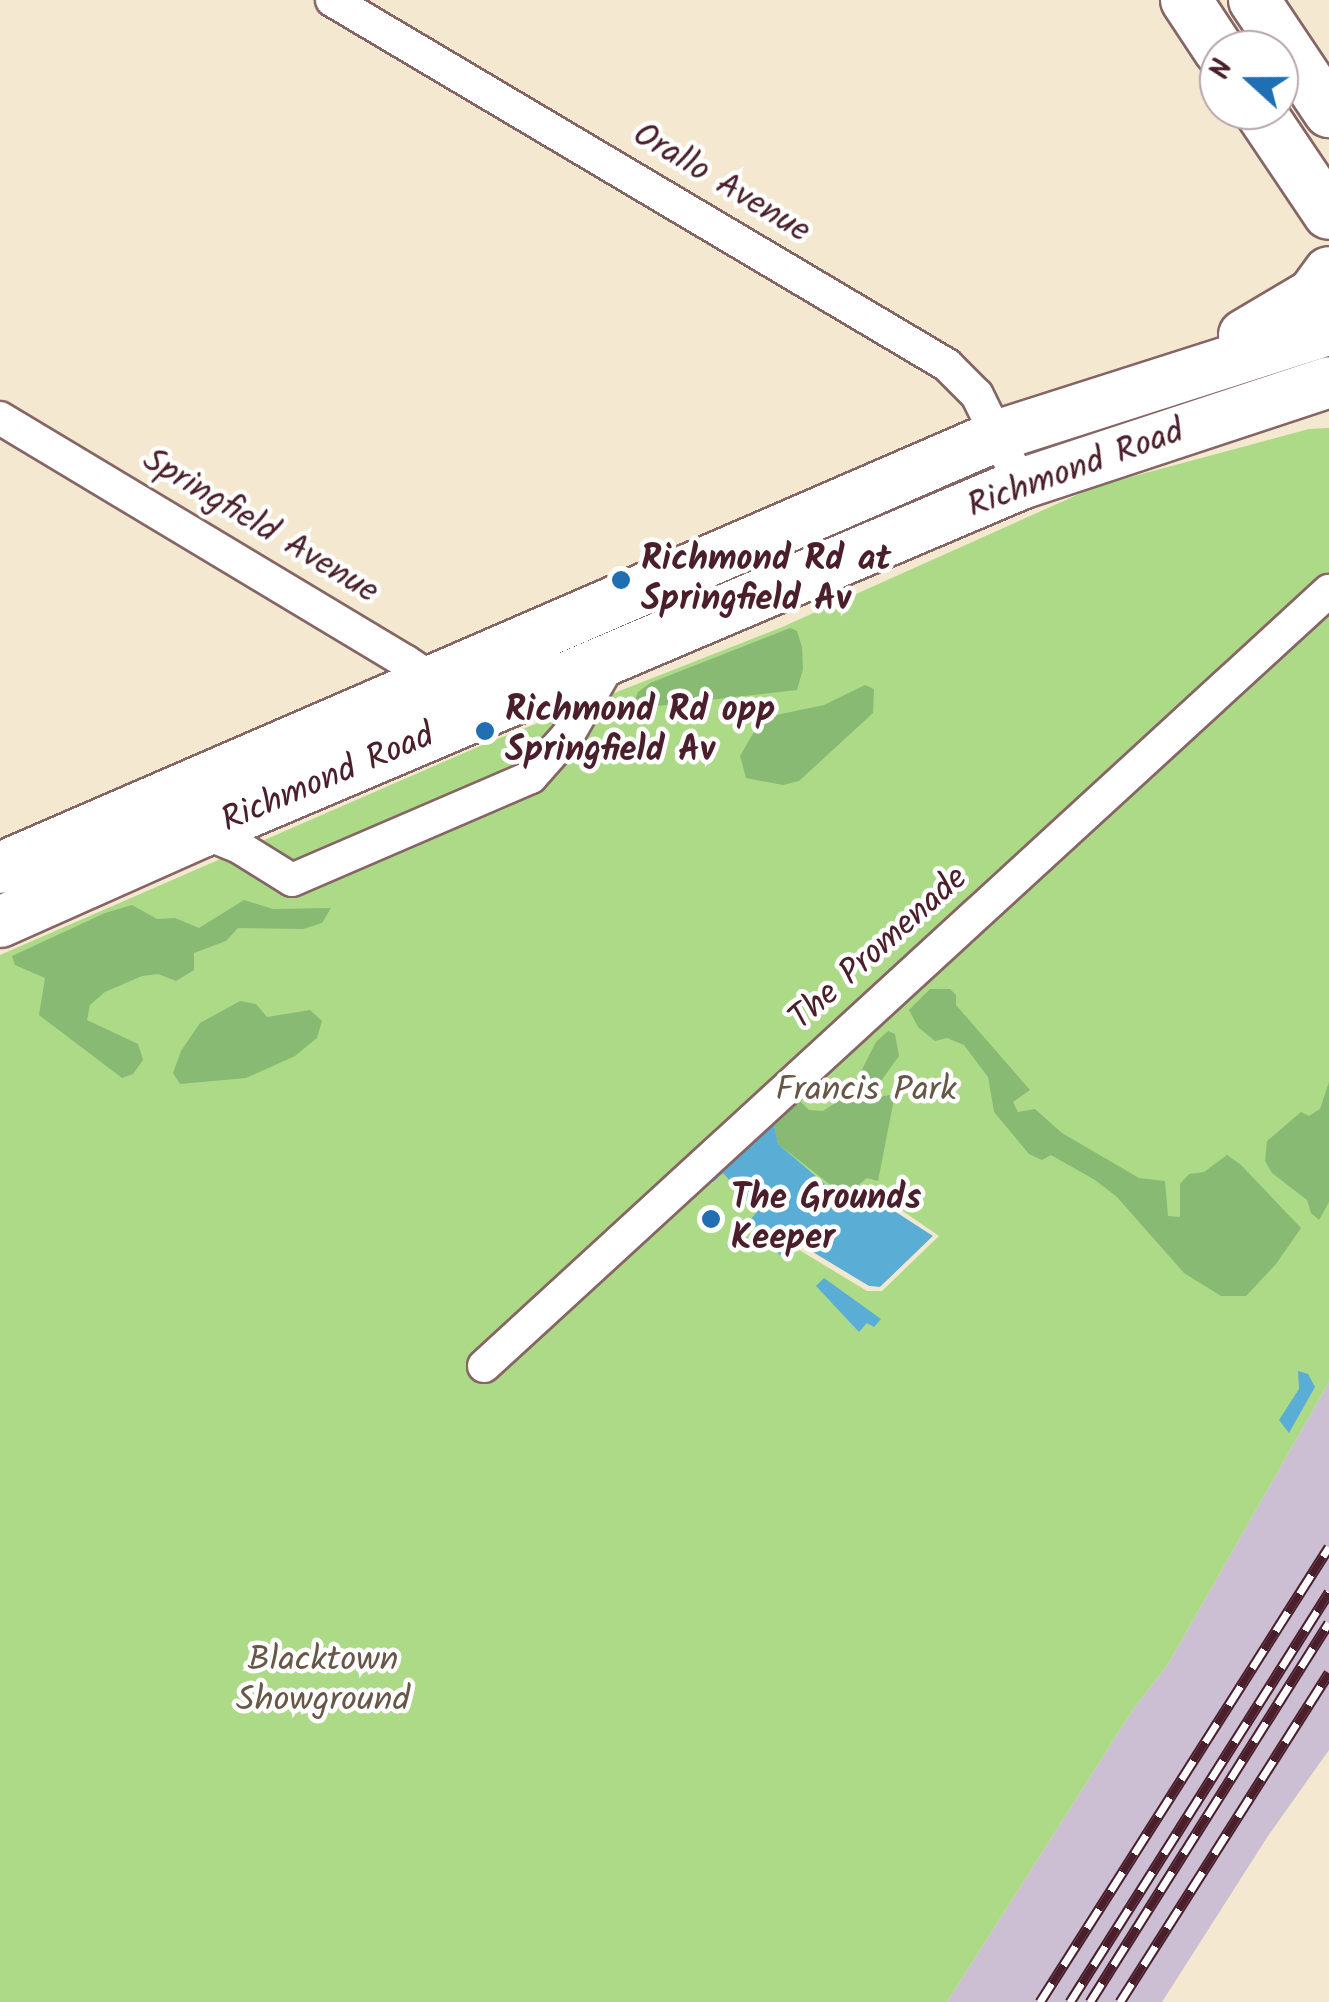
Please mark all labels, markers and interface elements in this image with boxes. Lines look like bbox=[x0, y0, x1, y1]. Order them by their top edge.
north arrow bbox=[1199, 30, 1299, 130]
text: N bbox=[1198, 53, 1247, 86]
street label: Orallo Avenue bbox=[625, 115, 817, 253]
street label: Richmond Road bbox=[962, 411, 1190, 529]
street label: Springfield Avenue bbox=[134, 440, 386, 614]
place label: Richmond Rd at Springfield Av bbox=[641, 539, 891, 621]
marker: Richmond Rd at Springfield Av bbox=[610, 569, 632, 591]
place label: Richmond Rd opp Springfield Av bbox=[505, 690, 775, 772]
street label: Richmond Road bbox=[215, 715, 441, 843]
marker: Richmond Rd opp Springfield Av bbox=[474, 720, 496, 742]
street label: The Promenade bbox=[781, 858, 977, 1040]
park label: Francis Park bbox=[775, 1070, 957, 1112]
place label: The Grounds Keeper bbox=[731, 1178, 921, 1260]
marker: The Grounds Keeper bbox=[700, 1208, 722, 1230]
park label: Blacktown Showground bbox=[236, 1640, 410, 1722]

